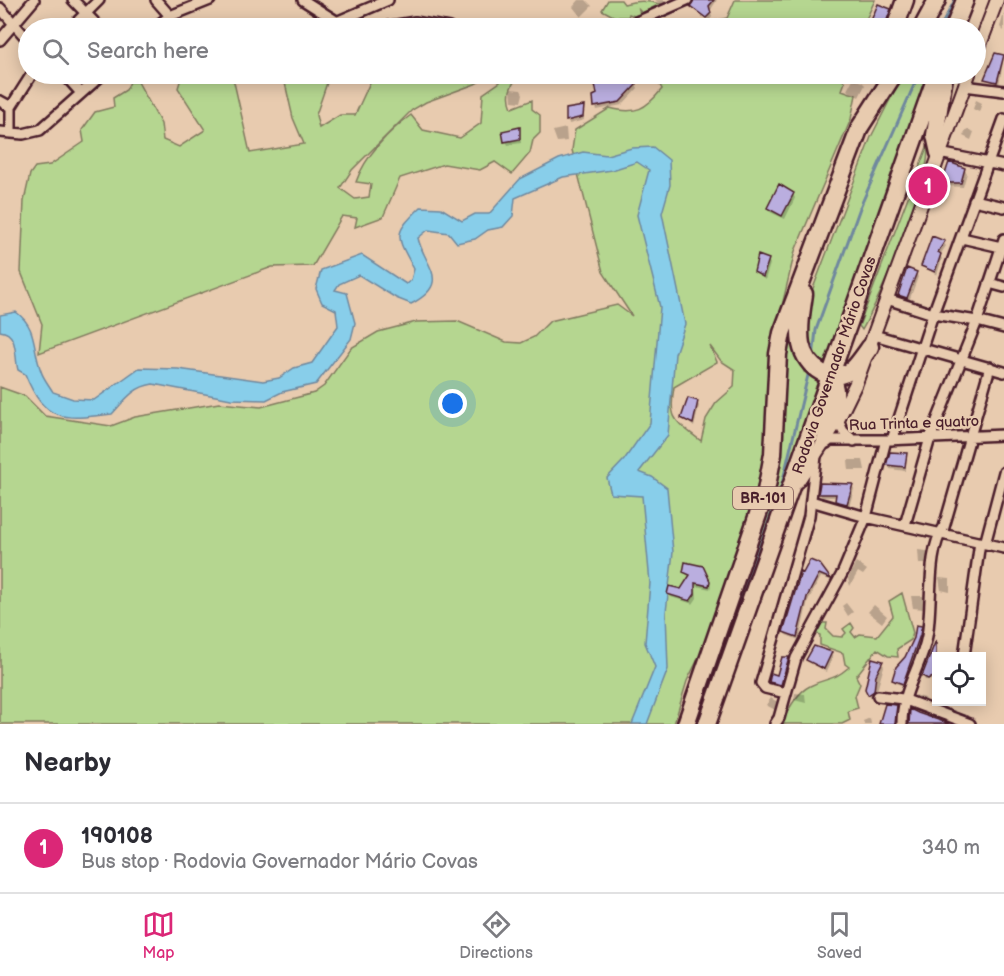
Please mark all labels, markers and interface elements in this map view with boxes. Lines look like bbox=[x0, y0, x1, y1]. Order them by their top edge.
search box bbox=[18, 18, 986, 84]
icon: search bbox=[39, 35, 72, 68]
text: Search here bbox=[87, 38, 209, 65]
pin: 1 bbox=[908, 164, 948, 208]
street label: Rodovia Governador Mário Covas bbox=[788, 253, 881, 477]
your location bbox=[438, 389, 467, 418]
street label: Rua Trinta e quatro bbox=[849, 412, 979, 435]
road number: BR-101 bbox=[733, 487, 793, 509]
map controls bbox=[932, 652, 986, 706]
button: locate bbox=[932, 652, 986, 706]
text: Nearby bbox=[24, 748, 111, 779]
text: 190108 bbox=[81, 823, 153, 850]
text: 1 bbox=[39, 836, 48, 860]
text: 340 m bbox=[922, 836, 980, 860]
text: Bus stop · Rodovia Governador Mário Covas bbox=[81, 850, 478, 874]
tab: Map bbox=[142, 908, 175, 963]
tab: Directions bbox=[459, 908, 533, 963]
tab: Saved bbox=[817, 908, 862, 963]

